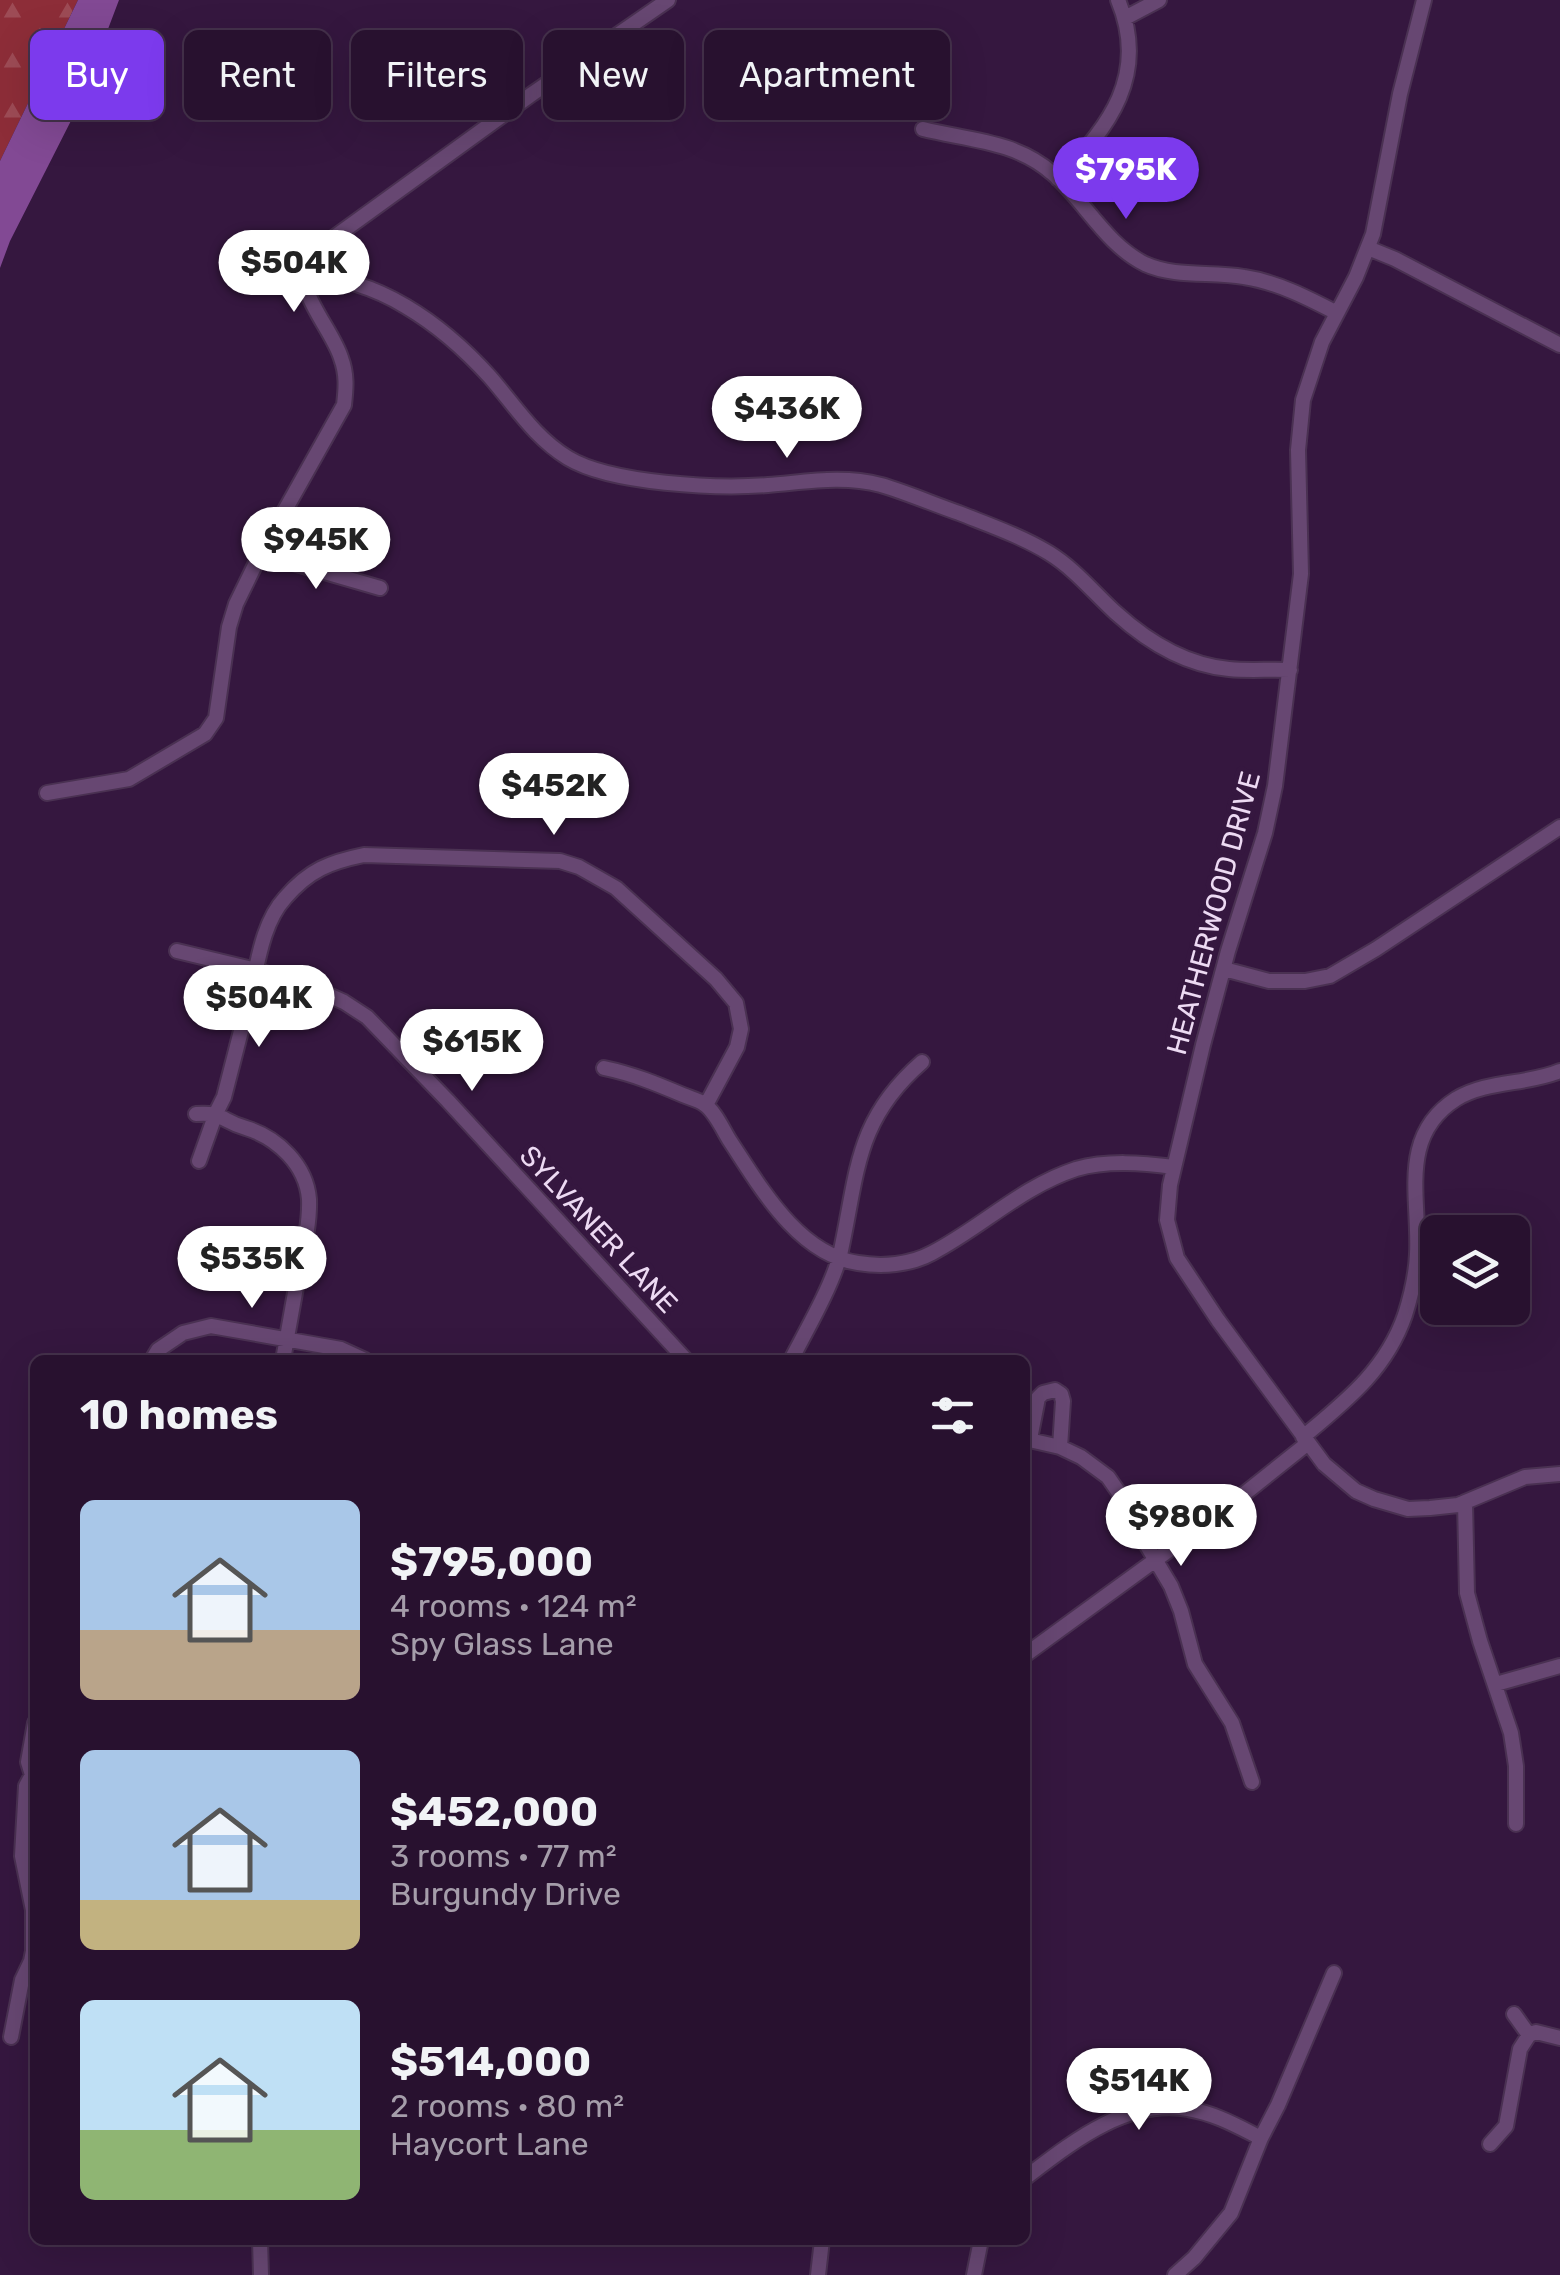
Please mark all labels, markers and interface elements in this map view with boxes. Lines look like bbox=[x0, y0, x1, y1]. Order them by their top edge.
chip: Buy bbox=[30, 30, 164, 120]
chip: Rent bbox=[184, 30, 331, 120]
chip: Filters bbox=[351, 30, 523, 120]
chip: New bbox=[543, 30, 684, 120]
chip: Apartment bbox=[704, 30, 950, 120]
pin: $795K bbox=[1056, 137, 1196, 222]
text: $795K bbox=[1075, 150, 1177, 188]
pin: $504K bbox=[224, 230, 364, 315]
text: $504K bbox=[241, 243, 347, 281]
pin: $436K bbox=[717, 376, 857, 461]
text: $436K bbox=[734, 389, 840, 427]
pin: $945K bbox=[246, 507, 386, 592]
text: $945K bbox=[263, 520, 369, 558]
pin: $452K bbox=[484, 753, 624, 838]
text: $452K bbox=[501, 766, 607, 804]
street label: HEATHERWOOD DRIVE bbox=[1160, 768, 1267, 1058]
pin: $504K bbox=[189, 965, 329, 1050]
text: $504K bbox=[206, 978, 312, 1016]
pin: $615K bbox=[402, 1009, 542, 1094]
text: $615K bbox=[422, 1022, 522, 1060]
street label: SYLVANER LANE bbox=[513, 1139, 684, 1320]
map controls bbox=[1420, 1215, 1530, 1325]
button: layers bbox=[1420, 1215, 1530, 1325]
pin: $535K bbox=[182, 1226, 322, 1311]
text: $535K bbox=[199, 1239, 305, 1277]
icon: filters bbox=[925, 1388, 980, 1443]
text: 10 homes bbox=[80, 1390, 278, 1440]
pin: $980K bbox=[1111, 1484, 1251, 1569]
text: $980K bbox=[1128, 1497, 1234, 1535]
text: $795,000 bbox=[390, 1537, 593, 1587]
icon: home bbox=[160, 1540, 280, 1660]
text: 4 rooms · 124 m² bbox=[390, 1587, 637, 1625]
text: Spy Glass Lane bbox=[390, 1625, 614, 1663]
text: $452,000 bbox=[390, 1787, 598, 1837]
icon: home bbox=[160, 1790, 280, 1910]
text: 3 rooms · 77 m² bbox=[390, 1837, 617, 1875]
text: Burgundy Drive bbox=[390, 1875, 621, 1913]
text: $514,000 bbox=[390, 2037, 591, 2087]
icon: home bbox=[160, 2040, 280, 2160]
pin: $514K bbox=[1069, 2048, 1209, 2133]
text: $514K bbox=[1089, 2061, 1189, 2099]
text: 2 rooms · 80 m² bbox=[390, 2087, 624, 2125]
text: Haycort Lane bbox=[390, 2125, 589, 2163]

